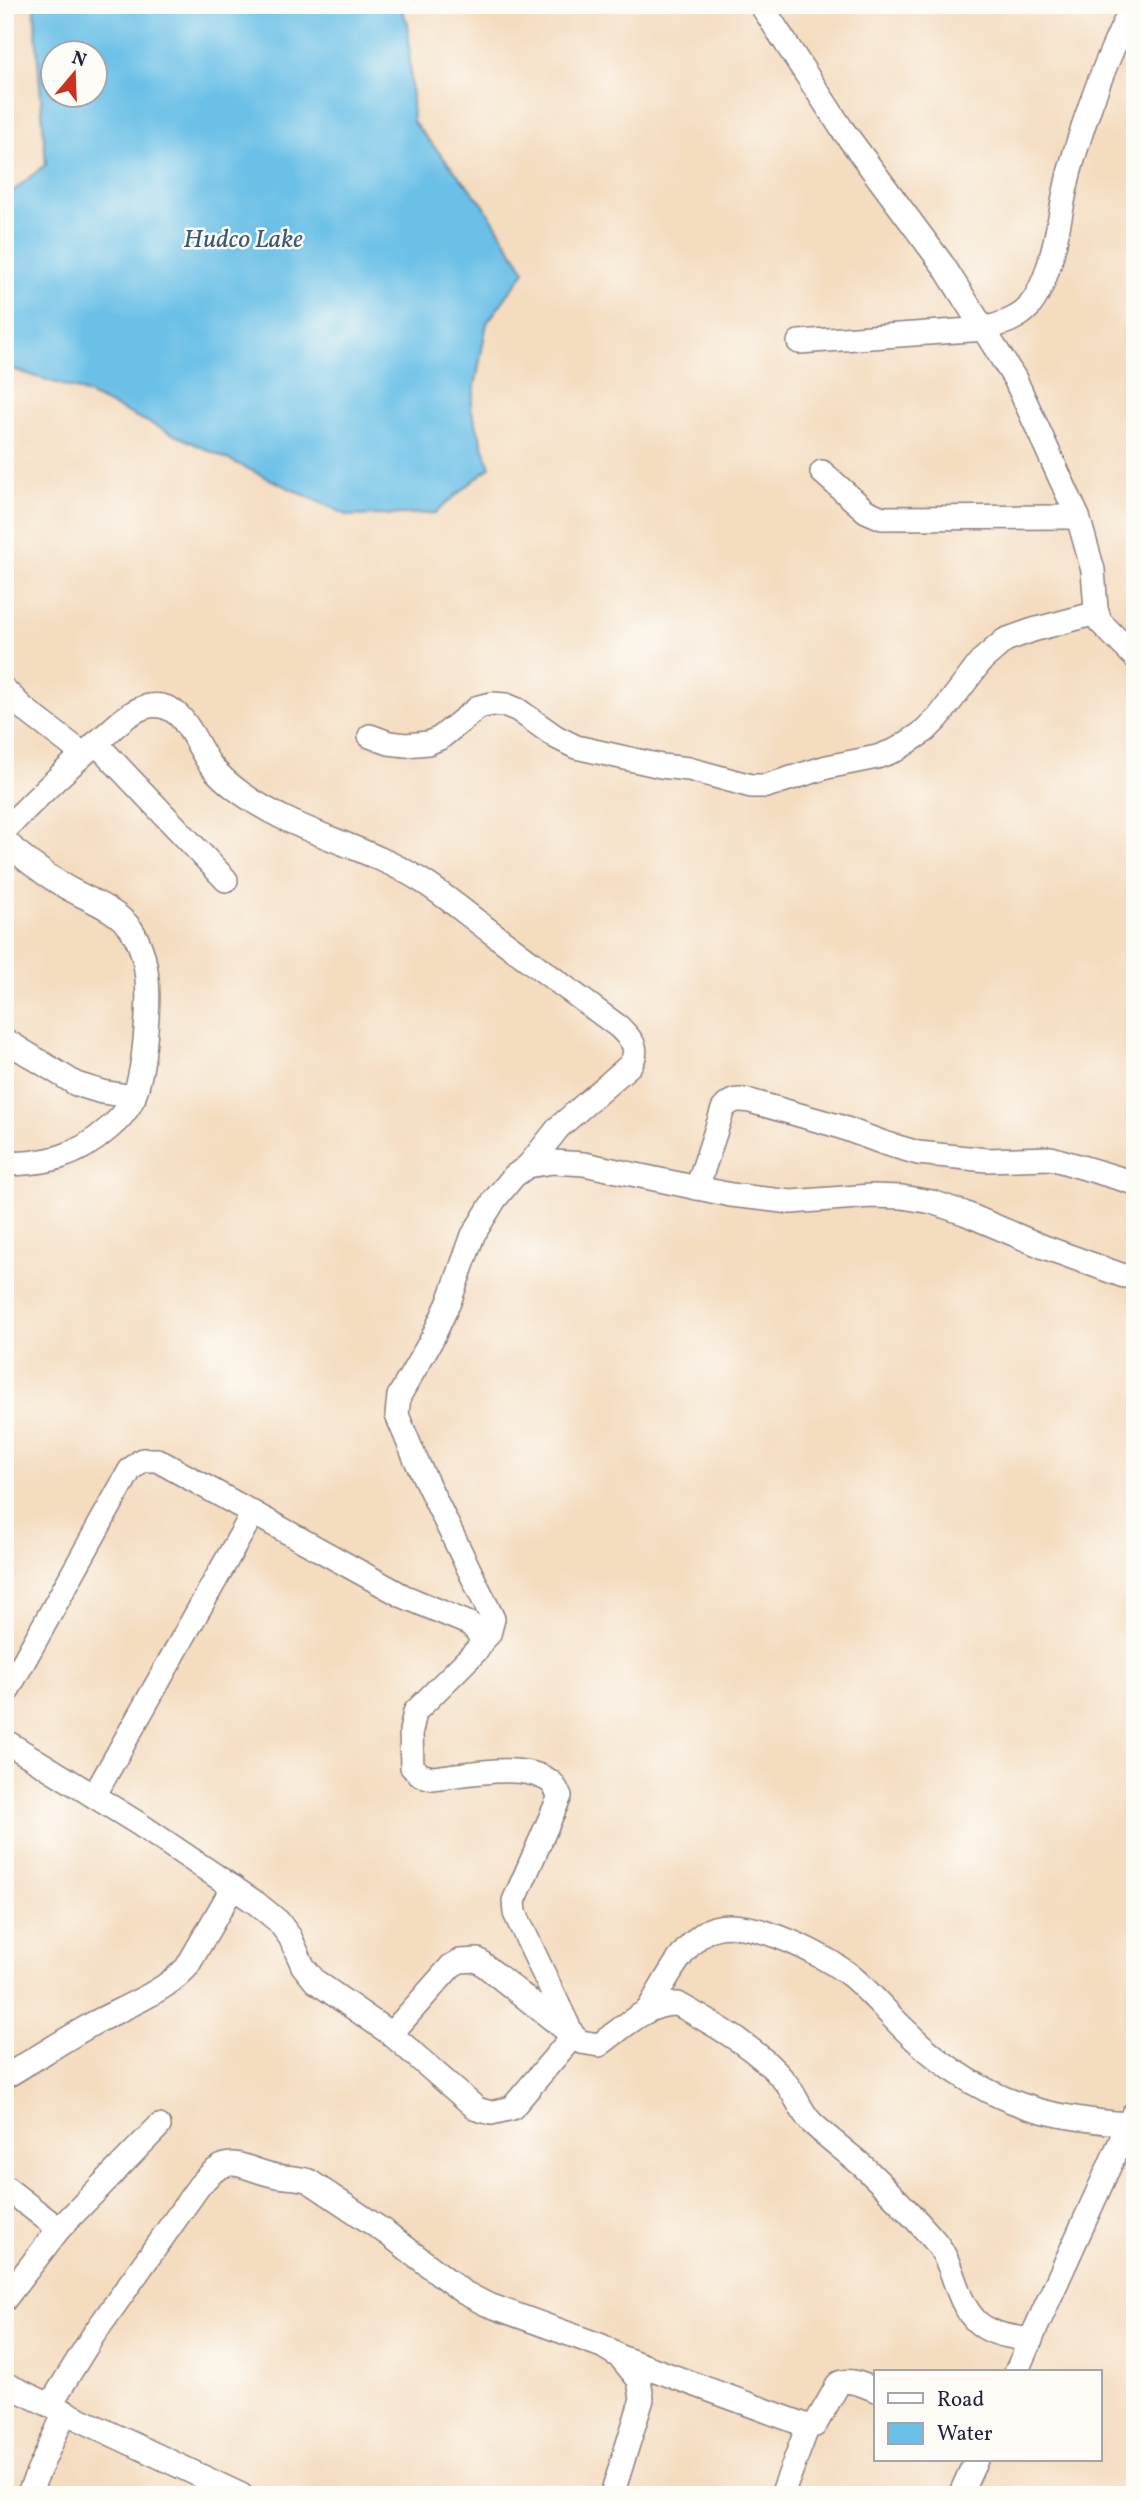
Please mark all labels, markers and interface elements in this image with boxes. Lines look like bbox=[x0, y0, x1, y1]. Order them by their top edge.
north arrow bbox=[38, 38, 108, 108]
text: N bbox=[68, 45, 90, 74]
water label: Hudco Lake bbox=[183, 222, 303, 258]
legend bbox=[874, 2370, 1102, 2462]
text: Road bbox=[937, 2386, 984, 2415]
text: Water bbox=[937, 2420, 993, 2449]

